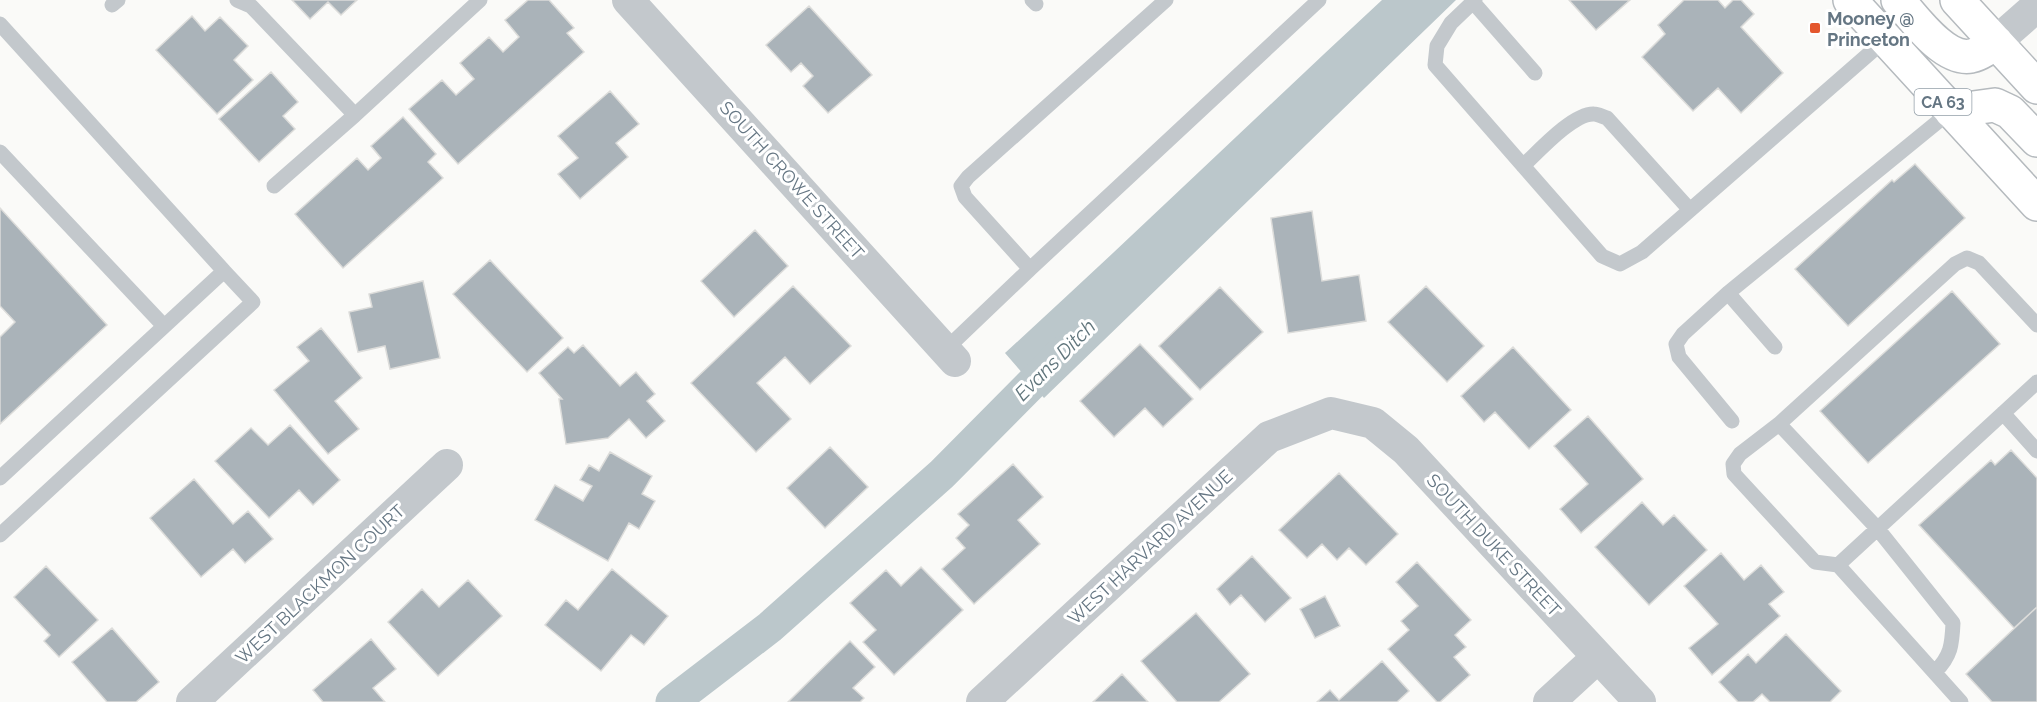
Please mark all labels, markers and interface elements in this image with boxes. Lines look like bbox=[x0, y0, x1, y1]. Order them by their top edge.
place label: Mooney @ Princeton bbox=[1827, 8, 1915, 50]
marker: Mooney @ Princeton bbox=[1808, 21, 1822, 35]
road number: CA 63 bbox=[1914, 89, 1972, 115]
street label: SOUTH CROWE STREET bbox=[716, 97, 868, 263]
water label: Evans Ditch bbox=[1010, 315, 1100, 405]
street label: WEST HARVARD AVENUE bbox=[1063, 465, 1237, 629]
street label: SOUTH DUKE STREET bbox=[1423, 469, 1565, 621]
street label: WEST BLACKMON COURT bbox=[231, 500, 409, 668]

